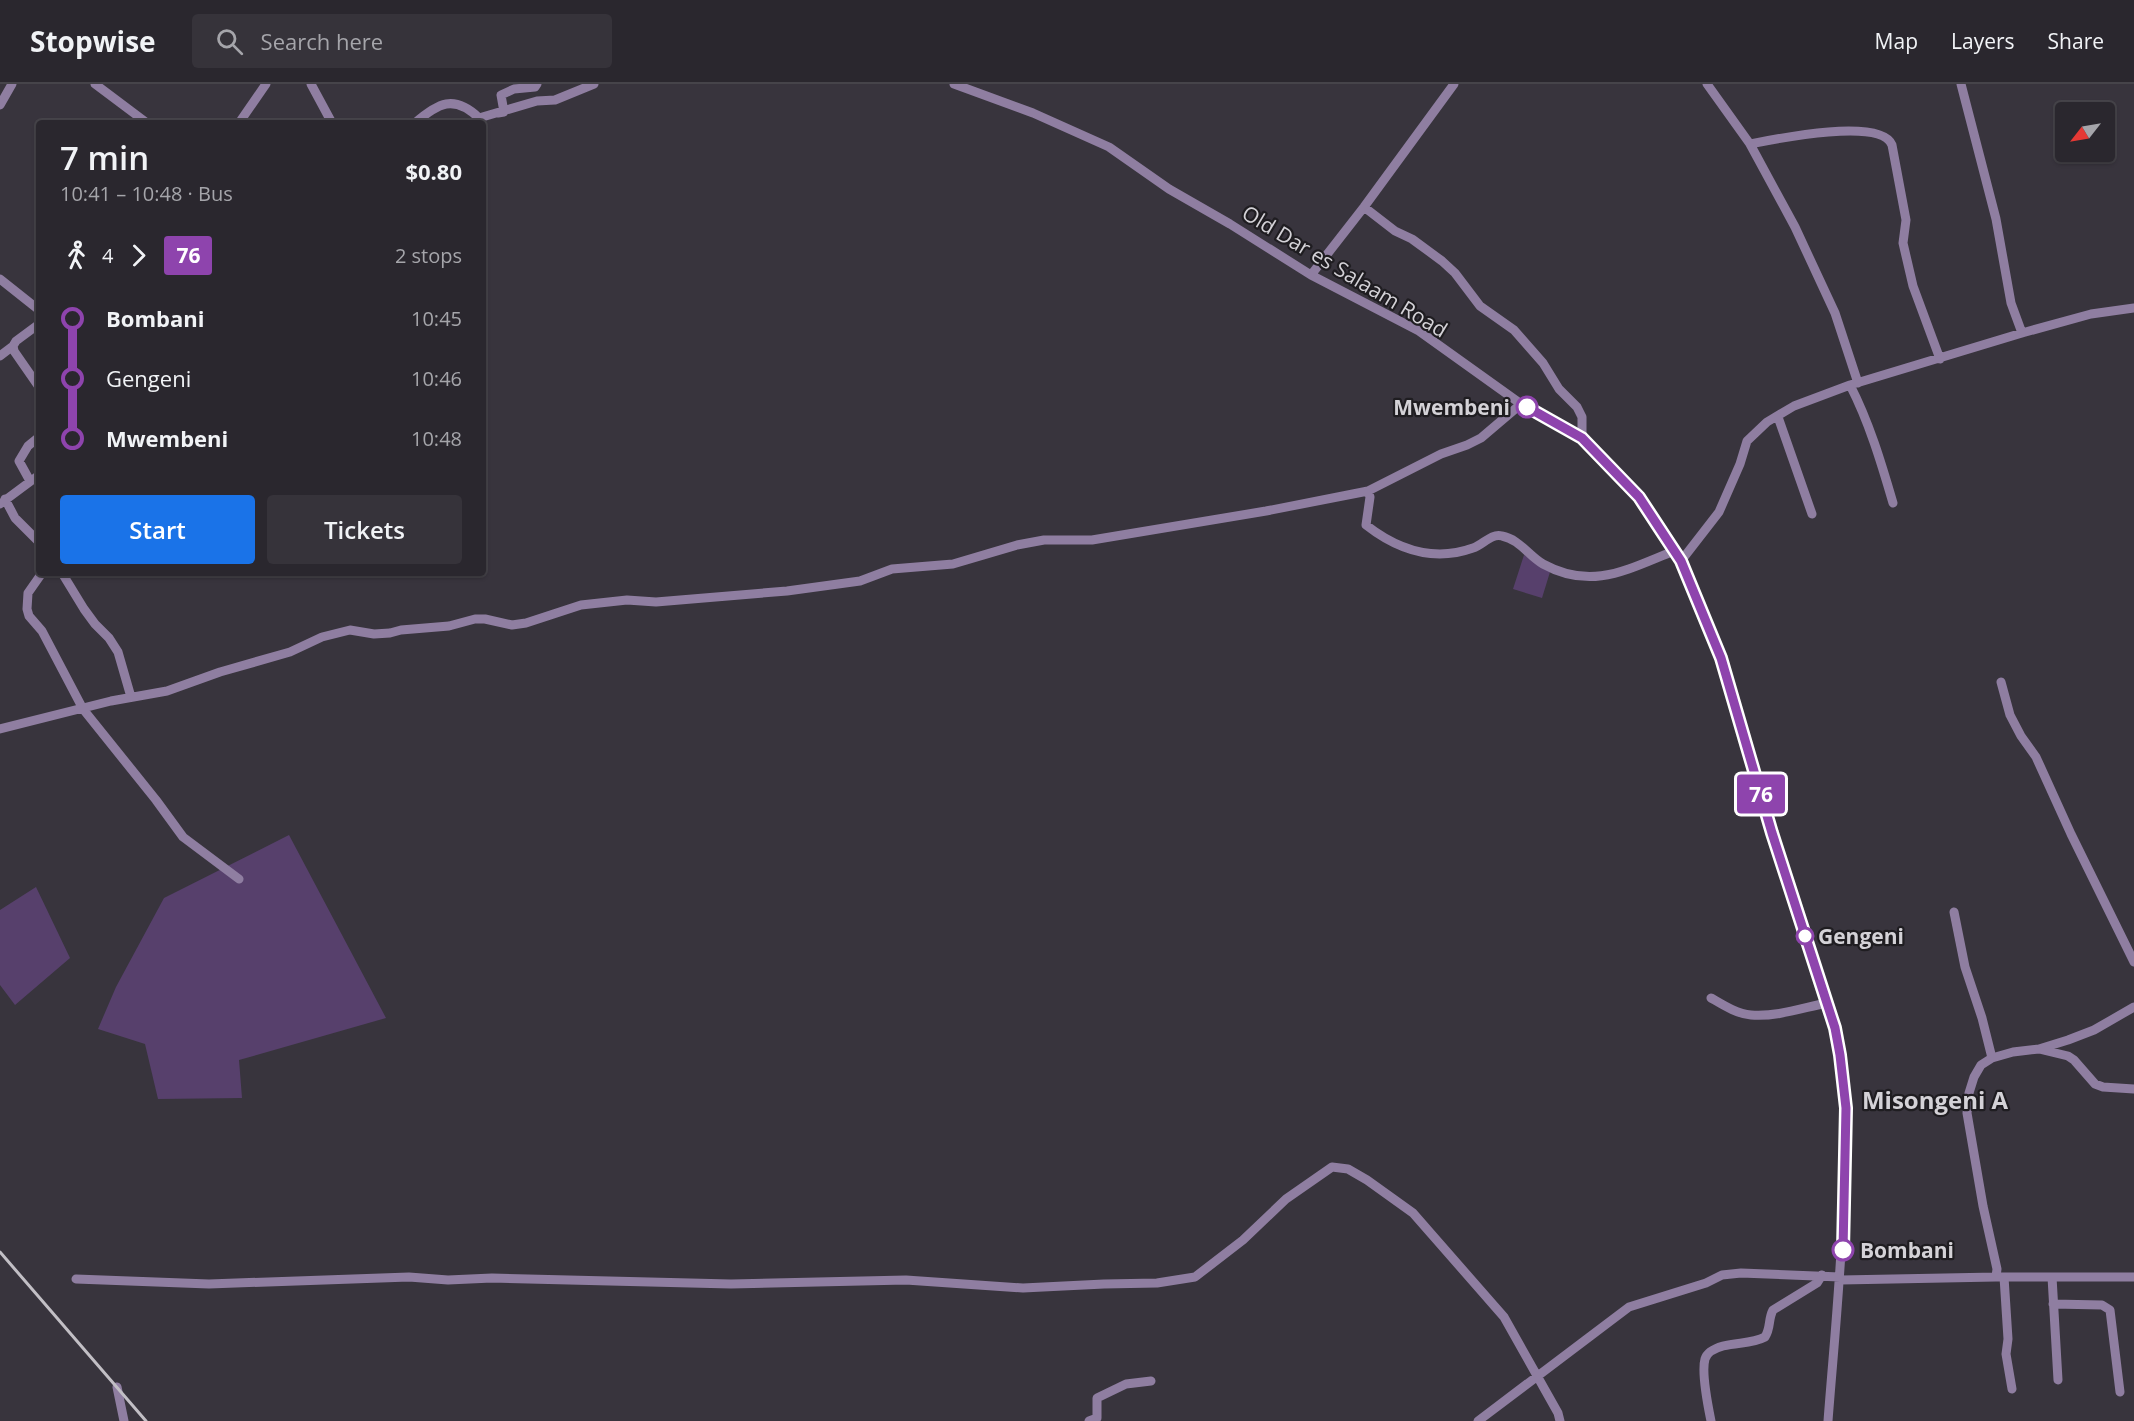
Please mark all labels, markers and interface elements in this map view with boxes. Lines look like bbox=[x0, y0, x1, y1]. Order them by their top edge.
search box bbox=[192, 14, 612, 68]
text: Stopwise bbox=[30, 22, 156, 60]
icon: search bbox=[213, 25, 246, 58]
text: Search here bbox=[261, 26, 383, 56]
text: Map bbox=[1875, 27, 1918, 55]
text: Layers bbox=[1951, 27, 2015, 55]
text: Share bbox=[2048, 27, 2104, 55]
north arrow bbox=[2055, 102, 2115, 162]
map controls bbox=[2055, 102, 2115, 162]
text: 7 min bbox=[60, 135, 149, 180]
text: $0.80 bbox=[405, 156, 462, 186]
text: 10:41 – 10:48 · Bus bbox=[60, 180, 233, 207]
street label: Old Dar es Salaam Road bbox=[1237, 198, 1453, 344]
icon: walk bbox=[60, 239, 93, 272]
icon: forward bbox=[122, 239, 155, 272]
text: 76 bbox=[176, 241, 200, 269]
text: 4 bbox=[102, 242, 113, 269]
text: 2 stops bbox=[395, 242, 462, 269]
text: Bombani bbox=[106, 303, 204, 333]
text: 10:45 bbox=[411, 305, 462, 332]
text: Gengeni bbox=[106, 363, 191, 393]
text: 10:46 bbox=[411, 365, 462, 392]
place label: Mwembeni bbox=[1393, 393, 1510, 421]
marker: Mwembeni bbox=[1516, 396, 1538, 418]
text: Mwembeni bbox=[106, 423, 228, 453]
text: 10:48 bbox=[411, 425, 462, 452]
button: Start bbox=[60, 495, 255, 564]
button: Tickets bbox=[267, 495, 462, 564]
line badge: 76 bbox=[1734, 774, 1788, 814]
text: 76 bbox=[1749, 780, 1773, 808]
place label: Gengeni bbox=[1818, 922, 1904, 950]
marker: Gengeni bbox=[1796, 927, 1814, 945]
district label: Misongeni A bbox=[1862, 1083, 2009, 1116]
place label: Bombani bbox=[1860, 1236, 1954, 1264]
marker: Bombani bbox=[1832, 1239, 1854, 1261]

